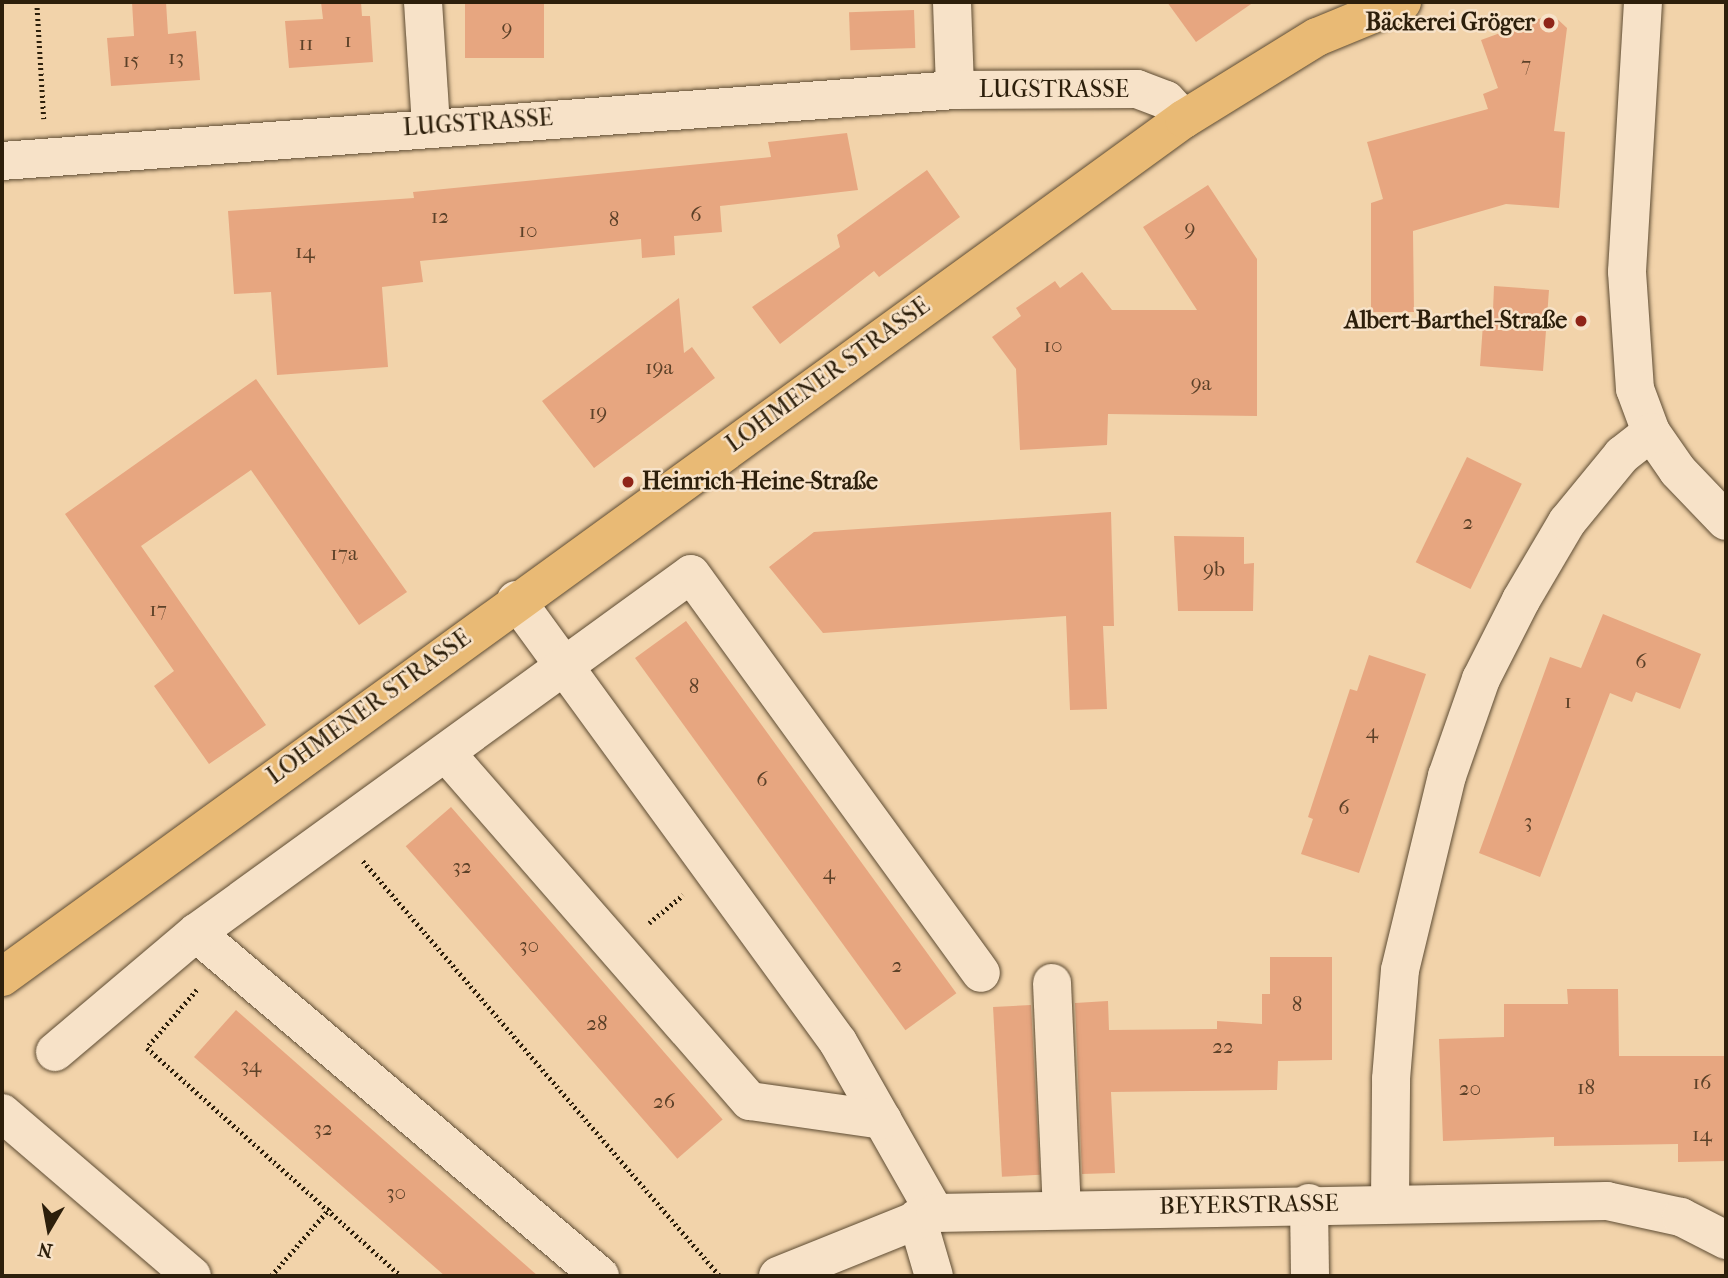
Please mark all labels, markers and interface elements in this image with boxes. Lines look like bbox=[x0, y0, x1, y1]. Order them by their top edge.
place label: Bäckerei Gröger bbox=[1366, 9, 1535, 37]
house number: 9 bbox=[501, 15, 513, 41]
marker: Bäckerei Gröger bbox=[1541, 15, 1557, 31]
house number: 1 bbox=[344, 27, 352, 53]
house number: 11 bbox=[299, 30, 313, 56]
house number: 13 bbox=[168, 44, 184, 70]
house number: 15 bbox=[123, 47, 139, 73]
house number: 7 bbox=[1521, 51, 1531, 77]
street label: LUGSTRASSE bbox=[979, 76, 1129, 104]
street label: LUGSTRASSE bbox=[402, 103, 554, 143]
house number: 6 bbox=[690, 201, 702, 227]
house number: 12 bbox=[431, 203, 449, 229]
house number: 8 bbox=[609, 206, 619, 232]
house number: 9 bbox=[1184, 215, 1196, 241]
house number: 10 bbox=[519, 217, 537, 243]
house number: 14 bbox=[295, 238, 315, 264]
street label: LOHMENER STRASSE bbox=[720, 291, 936, 459]
place label: Albert-Barthel-Straße bbox=[1344, 307, 1567, 335]
marker: Albert-Barthel-Straße bbox=[1573, 313, 1589, 329]
house number: 10 bbox=[1044, 332, 1062, 358]
house number: 19a bbox=[645, 354, 673, 380]
house number: 9a bbox=[1191, 370, 1211, 396]
house number: 19 bbox=[589, 399, 607, 425]
place label: Heinrich-Heine-Straße bbox=[642, 468, 878, 496]
marker: Heinrich-Heine-Straße bbox=[620, 474, 636, 490]
house number: 2 bbox=[1463, 509, 1473, 535]
house number: 17a bbox=[330, 540, 358, 566]
house number: 9b bbox=[1203, 556, 1225, 582]
house number: 17 bbox=[149, 596, 167, 622]
street label: LOHMENER STRASSE bbox=[261, 623, 477, 791]
house number: 6 bbox=[1635, 648, 1647, 674]
house number: 8 bbox=[689, 673, 699, 699]
house number: 1 bbox=[1564, 688, 1572, 714]
house number: 4 bbox=[1366, 718, 1378, 744]
house number: 6 bbox=[756, 766, 768, 792]
house number: 6 bbox=[1338, 794, 1350, 820]
house number: 3 bbox=[1524, 808, 1532, 834]
house number: 32 bbox=[452, 853, 472, 879]
house number: 4 bbox=[823, 859, 835, 885]
house number: 30 bbox=[519, 932, 539, 958]
house number: 2 bbox=[892, 952, 902, 978]
house number: 8 bbox=[1292, 991, 1302, 1017]
house number: 28 bbox=[586, 1010, 608, 1036]
house number: 22 bbox=[1212, 1033, 1234, 1059]
house number: 34 bbox=[240, 1052, 262, 1078]
house number: 16 bbox=[1693, 1069, 1711, 1095]
house number: 18 bbox=[1577, 1074, 1595, 1100]
house number: 20 bbox=[1459, 1075, 1481, 1101]
house number: 26 bbox=[653, 1088, 675, 1114]
house number: 32 bbox=[313, 1115, 333, 1141]
house number: 14 bbox=[1692, 1121, 1712, 1147]
house number: 30 bbox=[386, 1179, 406, 1205]
street label: BEYERSTRASSE bbox=[1159, 1189, 1339, 1221]
north arrow bbox=[14, 1194, 84, 1264]
text: N bbox=[36, 1238, 54, 1262]

